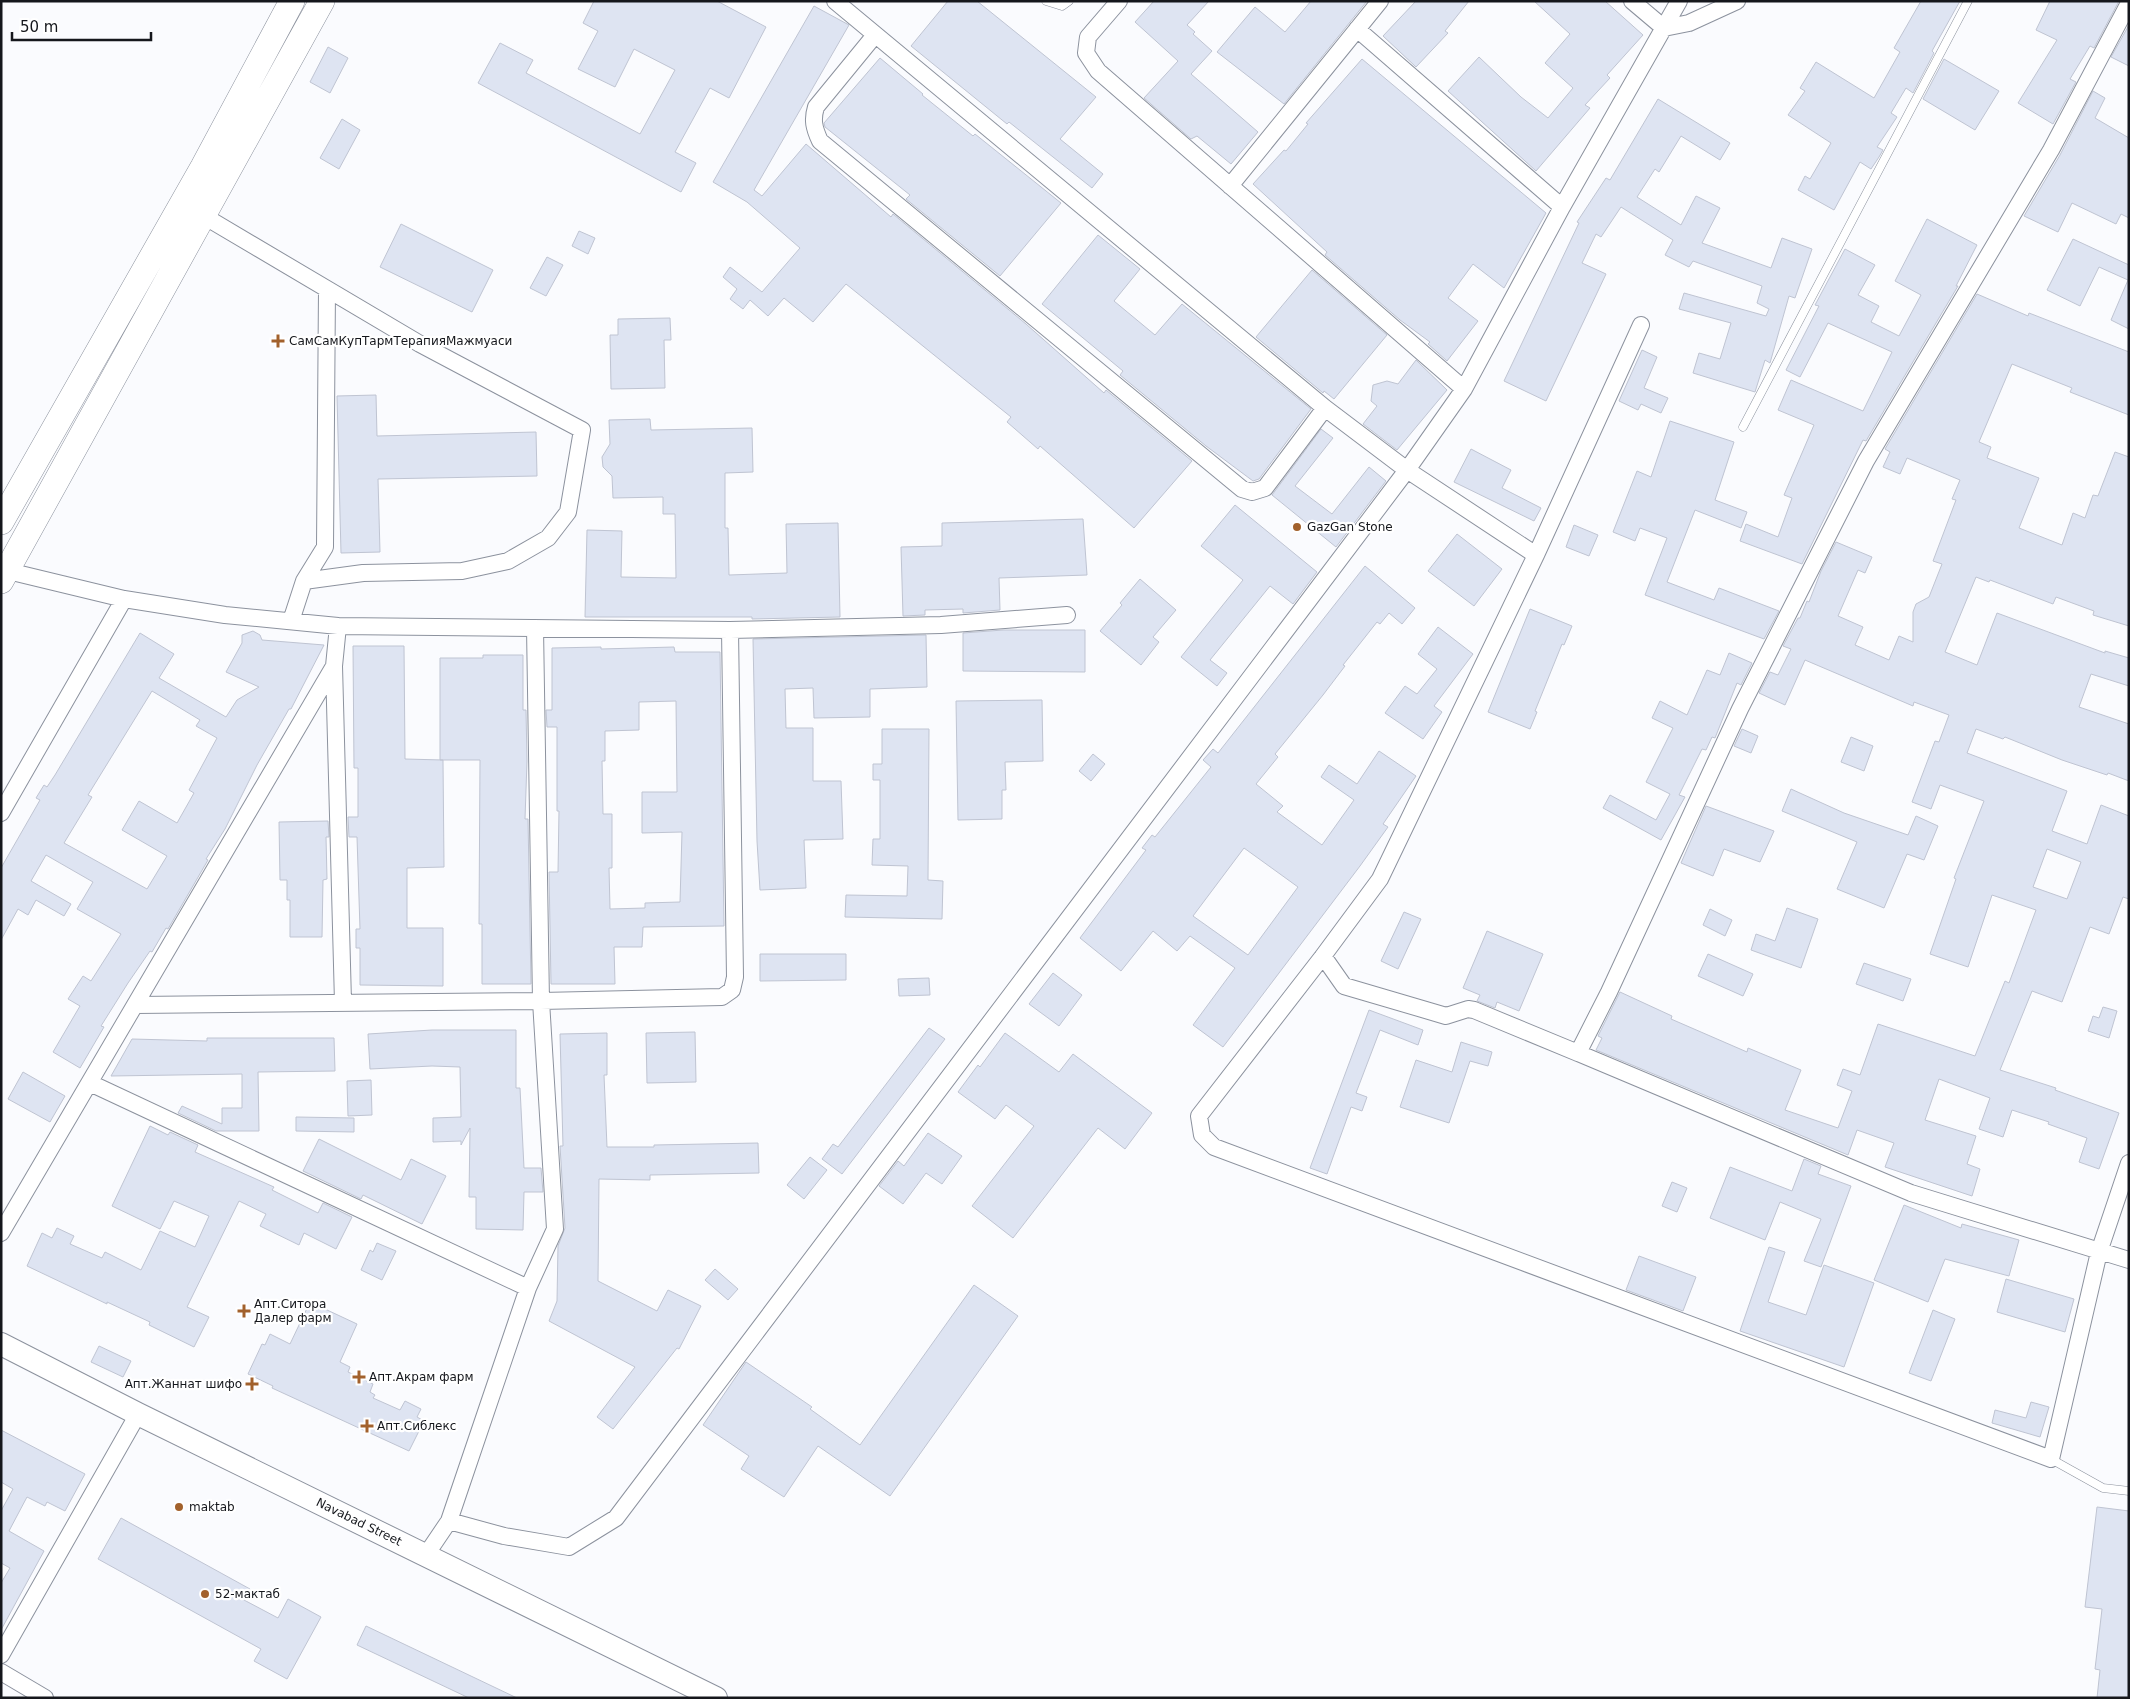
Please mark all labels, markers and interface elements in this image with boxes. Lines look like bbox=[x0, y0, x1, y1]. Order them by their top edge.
scale bar bbox=[12, 10, 151, 42]
text: 50 m bbox=[20, 18, 58, 36]
marker: СамСамКупТармТерапияМажмуаси bbox=[271, 334, 285, 348]
place label: СамСамКупТармТерапияМажмуаси bbox=[289, 334, 512, 348]
place label: GazGan Stone bbox=[1307, 520, 1393, 534]
marker: GazGan Stone bbox=[1291, 521, 1303, 533]
place label: Апт.Ситора Далер фарм bbox=[254, 1297, 332, 1325]
marker: Апт.Ситора Далер фарм bbox=[238, 1305, 250, 1317]
place label: Апт.Акрам фарм bbox=[369, 1370, 473, 1384]
marker: Апт.Акрам фарм bbox=[353, 1371, 365, 1383]
place label: Апт.Жаннат шифо bbox=[125, 1377, 242, 1391]
marker: Апт.Жаннат шифо bbox=[246, 1378, 258, 1390]
place label: Апт.Сиблекс bbox=[377, 1419, 456, 1433]
marker: Апт.Сиблекс bbox=[361, 1420, 373, 1432]
street label: Navabad Street bbox=[314, 1495, 404, 1549]
place label: maktab bbox=[189, 1500, 235, 1514]
marker: maktab bbox=[173, 1501, 185, 1513]
place label: 52-мактаб bbox=[215, 1587, 280, 1601]
marker: 52-мактаб bbox=[199, 1588, 211, 1600]

